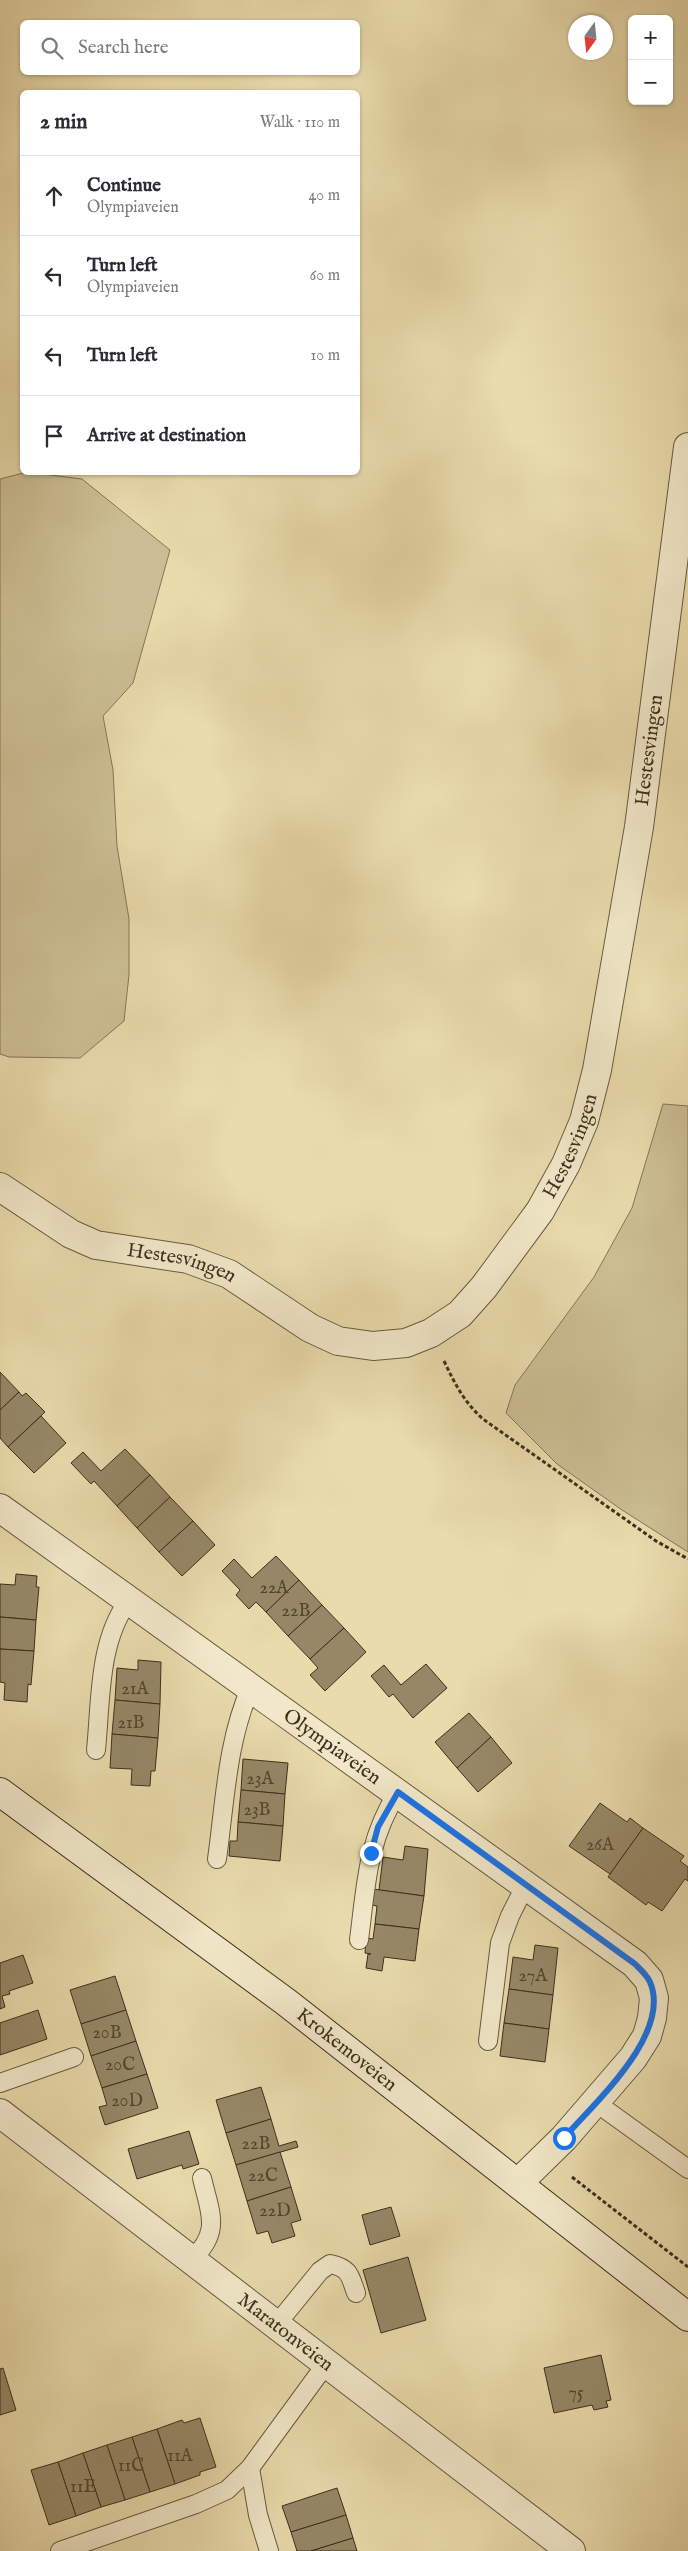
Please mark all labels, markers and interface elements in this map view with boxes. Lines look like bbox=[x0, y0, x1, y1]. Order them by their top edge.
north arrow bbox=[568, 15, 613, 60]
map controls bbox=[628, 15, 673, 105]
button: + bbox=[628, 15, 673, 60]
search box bbox=[20, 20, 360, 75]
icon: search bbox=[38, 34, 66, 62]
text: Search here bbox=[78, 36, 169, 60]
button: − bbox=[628, 60, 673, 105]
text: 2 min bbox=[40, 109, 87, 136]
text: Walk · 110 m bbox=[260, 113, 340, 133]
text: Continue bbox=[87, 174, 161, 198]
icon: ahead bbox=[40, 182, 68, 210]
text: 40 m bbox=[308, 186, 340, 206]
text: Olympiaveien bbox=[87, 198, 179, 218]
text: Turn left bbox=[87, 254, 158, 278]
icon: left bbox=[40, 262, 68, 290]
text: 60 m bbox=[310, 266, 340, 286]
text: Olympiaveien bbox=[87, 278, 179, 298]
icon: left bbox=[40, 342, 68, 370]
text: Turn left bbox=[87, 344, 158, 368]
text: 10 m bbox=[310, 346, 340, 366]
icon: arrive bbox=[40, 422, 68, 450]
text: Arrive at destination bbox=[87, 424, 246, 448]
street label: Hestesvingen bbox=[629, 693, 668, 807]
street label: Hestesvingen bbox=[537, 1091, 603, 1203]
street label: Hestesvingen bbox=[125, 1237, 242, 1288]
house number: 22A bbox=[259, 1577, 289, 1600]
house number: 22B bbox=[282, 1600, 310, 1623]
house number: 21A bbox=[121, 1678, 149, 1701]
street label: Olympiaveien bbox=[278, 1703, 386, 1790]
house number: 21B bbox=[117, 1712, 145, 1735]
house number: 23A bbox=[246, 1768, 274, 1791]
house number: 23B bbox=[243, 1799, 271, 1822]
house number: 26A bbox=[586, 1834, 615, 1857]
route end bbox=[360, 1842, 383, 1865]
house number: 27A bbox=[519, 1965, 548, 1988]
street label: Krokemoveien bbox=[291, 2002, 402, 2097]
house number: 20B bbox=[92, 2022, 122, 2045]
house number: 20C bbox=[105, 2054, 135, 2077]
house number: 20D bbox=[111, 2090, 143, 2113]
route start bbox=[553, 2127, 576, 2150]
house number: 22B bbox=[242, 2133, 270, 2156]
house number: 22C bbox=[248, 2165, 278, 2188]
house number: 22D bbox=[259, 2200, 291, 2223]
street label: Maratonveien bbox=[233, 2287, 339, 2377]
house number: 75 bbox=[569, 2382, 584, 2405]
house number: 11A bbox=[167, 2445, 194, 2468]
house number: 11C bbox=[118, 2455, 144, 2478]
house number: 11E bbox=[70, 2476, 96, 2499]

